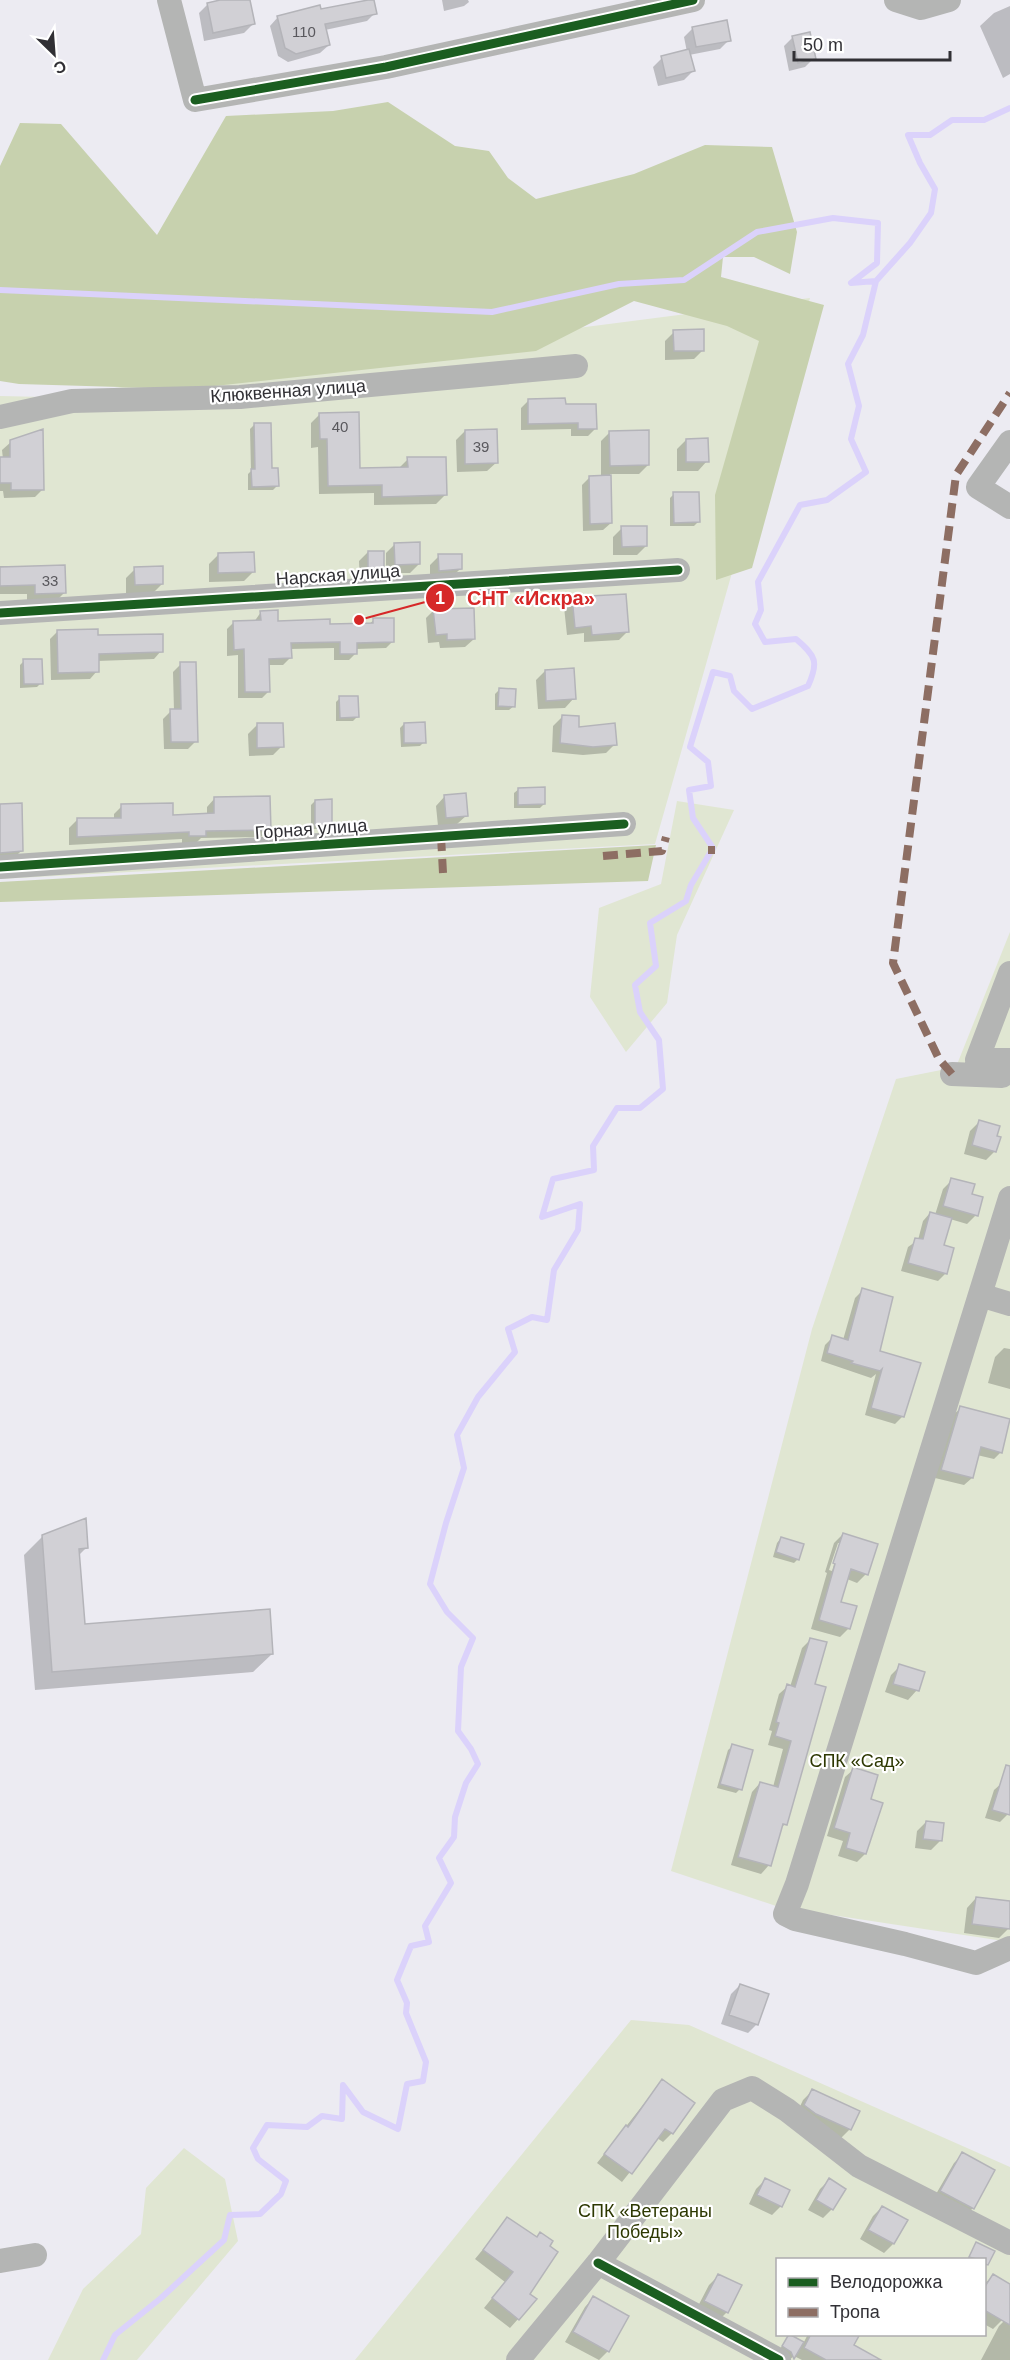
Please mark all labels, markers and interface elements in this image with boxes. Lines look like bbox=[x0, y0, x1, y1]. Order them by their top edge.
house number: 110 bbox=[292, 23, 316, 40]
north arrow bbox=[24, 24, 84, 84]
scale bar bbox=[794, 24, 950, 62]
text: 50 m bbox=[803, 35, 843, 55]
text: С bbox=[51, 57, 69, 77]
street label: Клюквенная улица bbox=[210, 376, 367, 406]
house number: 40 bbox=[332, 418, 348, 435]
house number: 39 bbox=[473, 438, 489, 455]
street label: Нарская улица bbox=[275, 561, 402, 589]
house number: 33 bbox=[42, 572, 58, 589]
callout: СНТ «Искра» bbox=[425, 579, 607, 617]
text: СНТ «Искра» bbox=[467, 587, 595, 609]
text: 1 bbox=[435, 588, 445, 608]
street label: Горная улица bbox=[254, 815, 369, 843]
park label: СПК «Сад» bbox=[809, 1751, 905, 1771]
park label: СПК «Ветераны Победы» bbox=[578, 2201, 712, 2242]
legend bbox=[776, 2258, 986, 2336]
text: Велодорожка bbox=[830, 2272, 943, 2292]
text: Тропа bbox=[830, 2302, 881, 2322]

